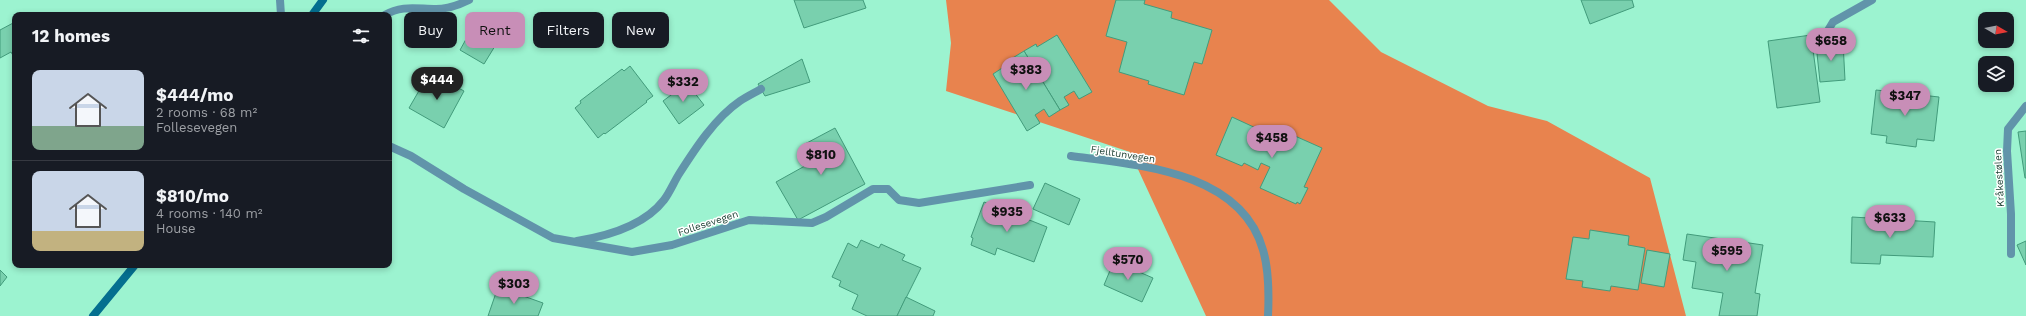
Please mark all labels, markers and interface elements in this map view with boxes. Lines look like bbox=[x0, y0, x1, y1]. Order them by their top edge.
chip: Buy bbox=[404, 12, 457, 48]
chip: Rent bbox=[465, 12, 525, 48]
chip: Filters bbox=[533, 12, 604, 48]
chip: New bbox=[612, 12, 669, 48]
north arrow bbox=[1978, 12, 2014, 48]
map controls bbox=[1978, 12, 2014, 92]
icon: filters bbox=[350, 25, 372, 47]
text: 12 homes bbox=[32, 26, 110, 46]
pin: $658 bbox=[1807, 28, 1855, 62]
text: $658 bbox=[1815, 33, 1847, 48]
button: layers bbox=[1978, 56, 2014, 92]
pin: $383 bbox=[1002, 57, 1050, 91]
text: $383 bbox=[1010, 62, 1042, 77]
pin: $444 bbox=[413, 67, 461, 101]
pin: $332 bbox=[659, 69, 707, 103]
text: $444 bbox=[420, 72, 454, 87]
text: $332 bbox=[667, 74, 699, 89]
pin: $347 bbox=[1881, 83, 1929, 117]
text: $444/mo bbox=[156, 85, 233, 105]
icon: home bbox=[64, 86, 112, 134]
text: $347 bbox=[1889, 88, 1921, 103]
text: 2 rooms · 68 m² bbox=[156, 105, 257, 120]
text: Follesevegen bbox=[156, 120, 237, 135]
pin: $458 bbox=[1248, 125, 1296, 159]
text: $458 bbox=[1256, 130, 1288, 145]
pin: $810 bbox=[797, 142, 845, 176]
street label: Fjelltunvegen bbox=[1090, 143, 1156, 165]
text: $810 bbox=[806, 147, 836, 162]
street label: Kråkestølen bbox=[1992, 149, 2006, 207]
text: $810/mo bbox=[156, 186, 229, 206]
icon: home bbox=[64, 187, 112, 235]
pin: $935 bbox=[983, 199, 1031, 233]
text: $935 bbox=[991, 204, 1023, 219]
pin: $633 bbox=[1866, 205, 1914, 239]
text: 4 rooms · 140 m² bbox=[156, 206, 263, 221]
street label: Follesevegen bbox=[677, 208, 739, 238]
text: $633 bbox=[1874, 210, 1906, 225]
text: House bbox=[156, 221, 196, 236]
pin: $595 bbox=[1703, 238, 1751, 272]
text: $595 bbox=[1711, 243, 1743, 258]
pin: $570 bbox=[1104, 247, 1152, 281]
text: $570 bbox=[1112, 252, 1144, 267]
pin: $303 bbox=[490, 271, 538, 305]
text: $303 bbox=[498, 276, 530, 291]

